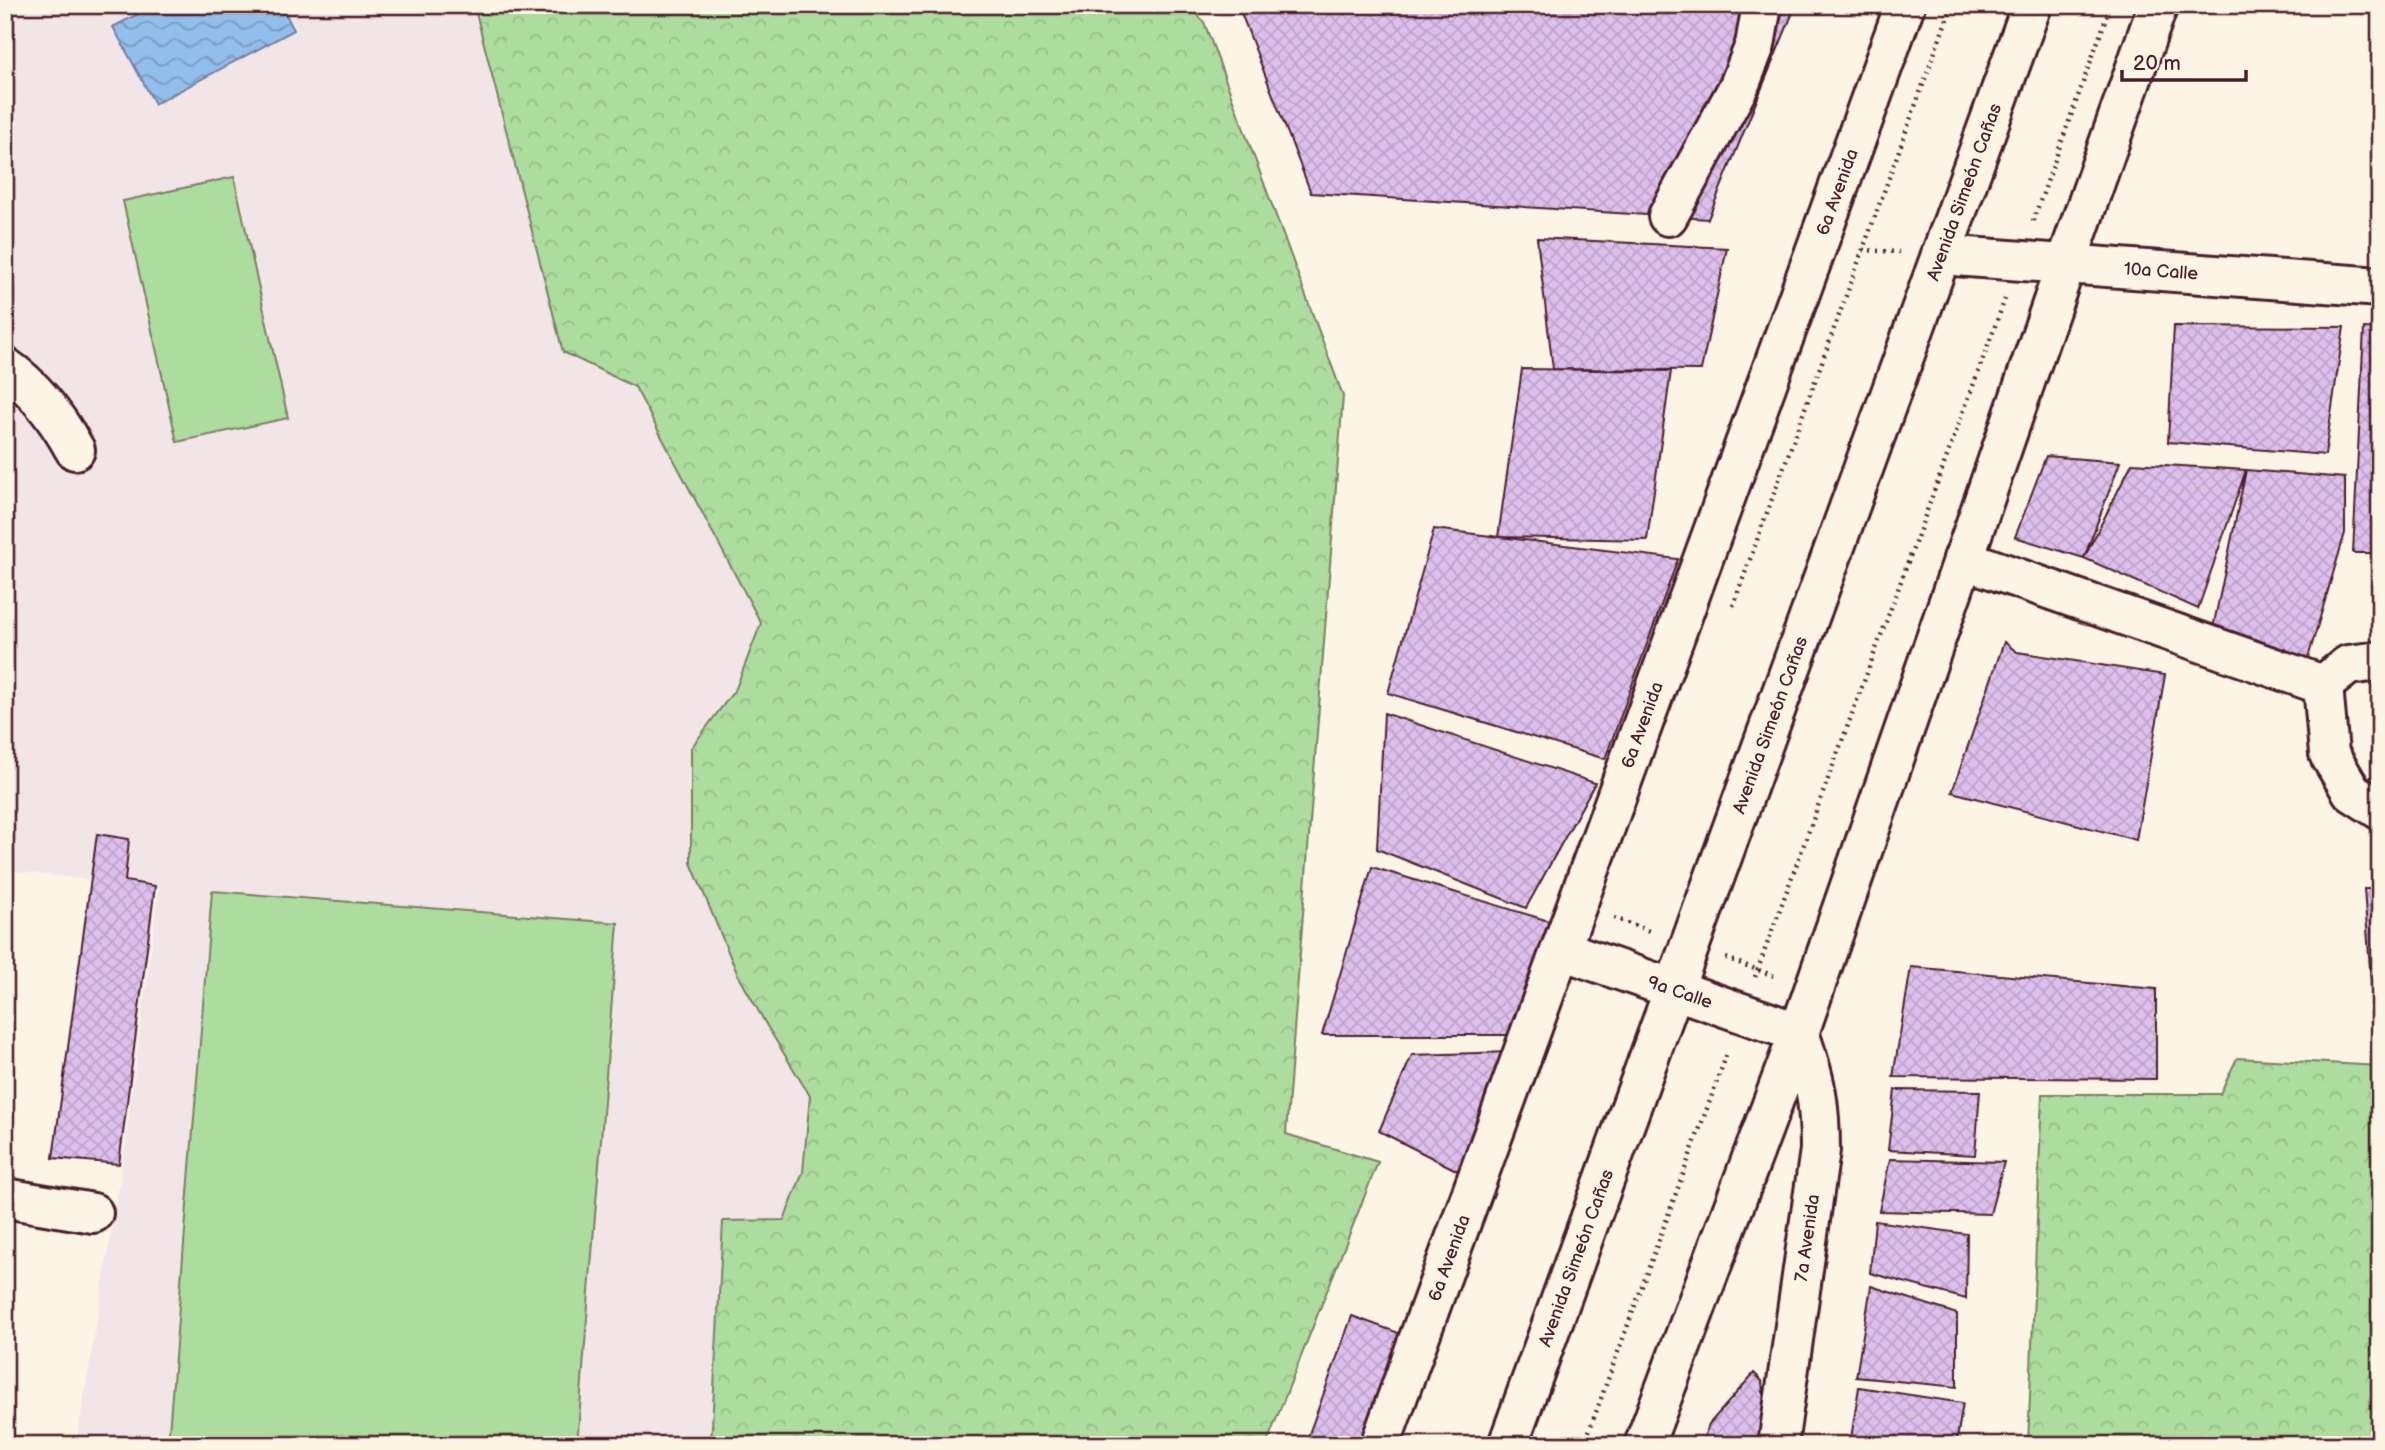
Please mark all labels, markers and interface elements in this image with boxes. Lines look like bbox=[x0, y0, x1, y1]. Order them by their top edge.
scale bar bbox=[2122, 38, 2247, 82]
text: 20 m bbox=[2133, 51, 2181, 76]
street label: Avenida Simeón Cañas bbox=[1923, 101, 2006, 284]
street label: 6a Avenida bbox=[1812, 146, 1863, 238]
street label: 10a Calle bbox=[2123, 258, 2199, 285]
street label: Avenida Simeón Cañas bbox=[1729, 634, 1812, 817]
street label: 6a Avenida bbox=[1617, 679, 1668, 771]
street label: 9a Calle bbox=[1645, 972, 1715, 1013]
street label: Avenida Simeón Cañas bbox=[1535, 1167, 1618, 1350]
street label: 7a Avenida bbox=[1791, 1193, 1824, 1283]
street label: 6a Avenida bbox=[1424, 1212, 1475, 1304]

